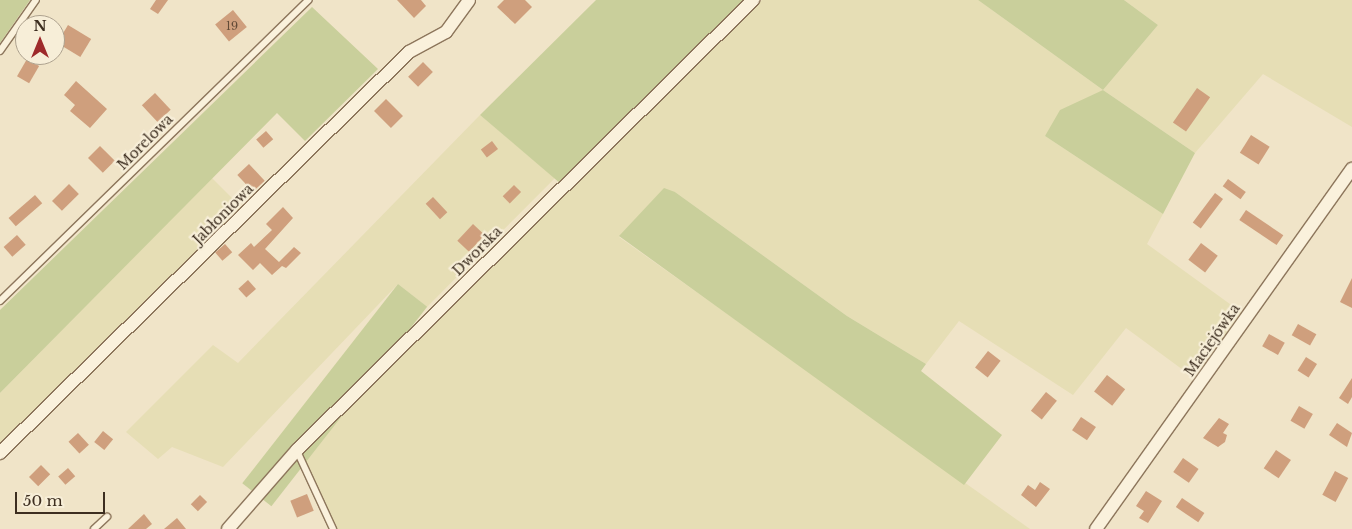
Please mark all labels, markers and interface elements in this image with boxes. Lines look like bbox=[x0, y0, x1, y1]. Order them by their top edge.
north arrow bbox=[15, 15, 65, 65]
text: N bbox=[33, 17, 47, 35]
house number: 19 bbox=[226, 19, 238, 33]
street label: Morelowa bbox=[114, 111, 176, 173]
street label: Jabłoniowa bbox=[189, 180, 257, 248]
street label: Dworska bbox=[449, 223, 505, 279]
street label: Maciejówka bbox=[1181, 300, 1243, 380]
scale bar bbox=[18, 482, 108, 514]
text: 50 m bbox=[23, 491, 63, 510]

